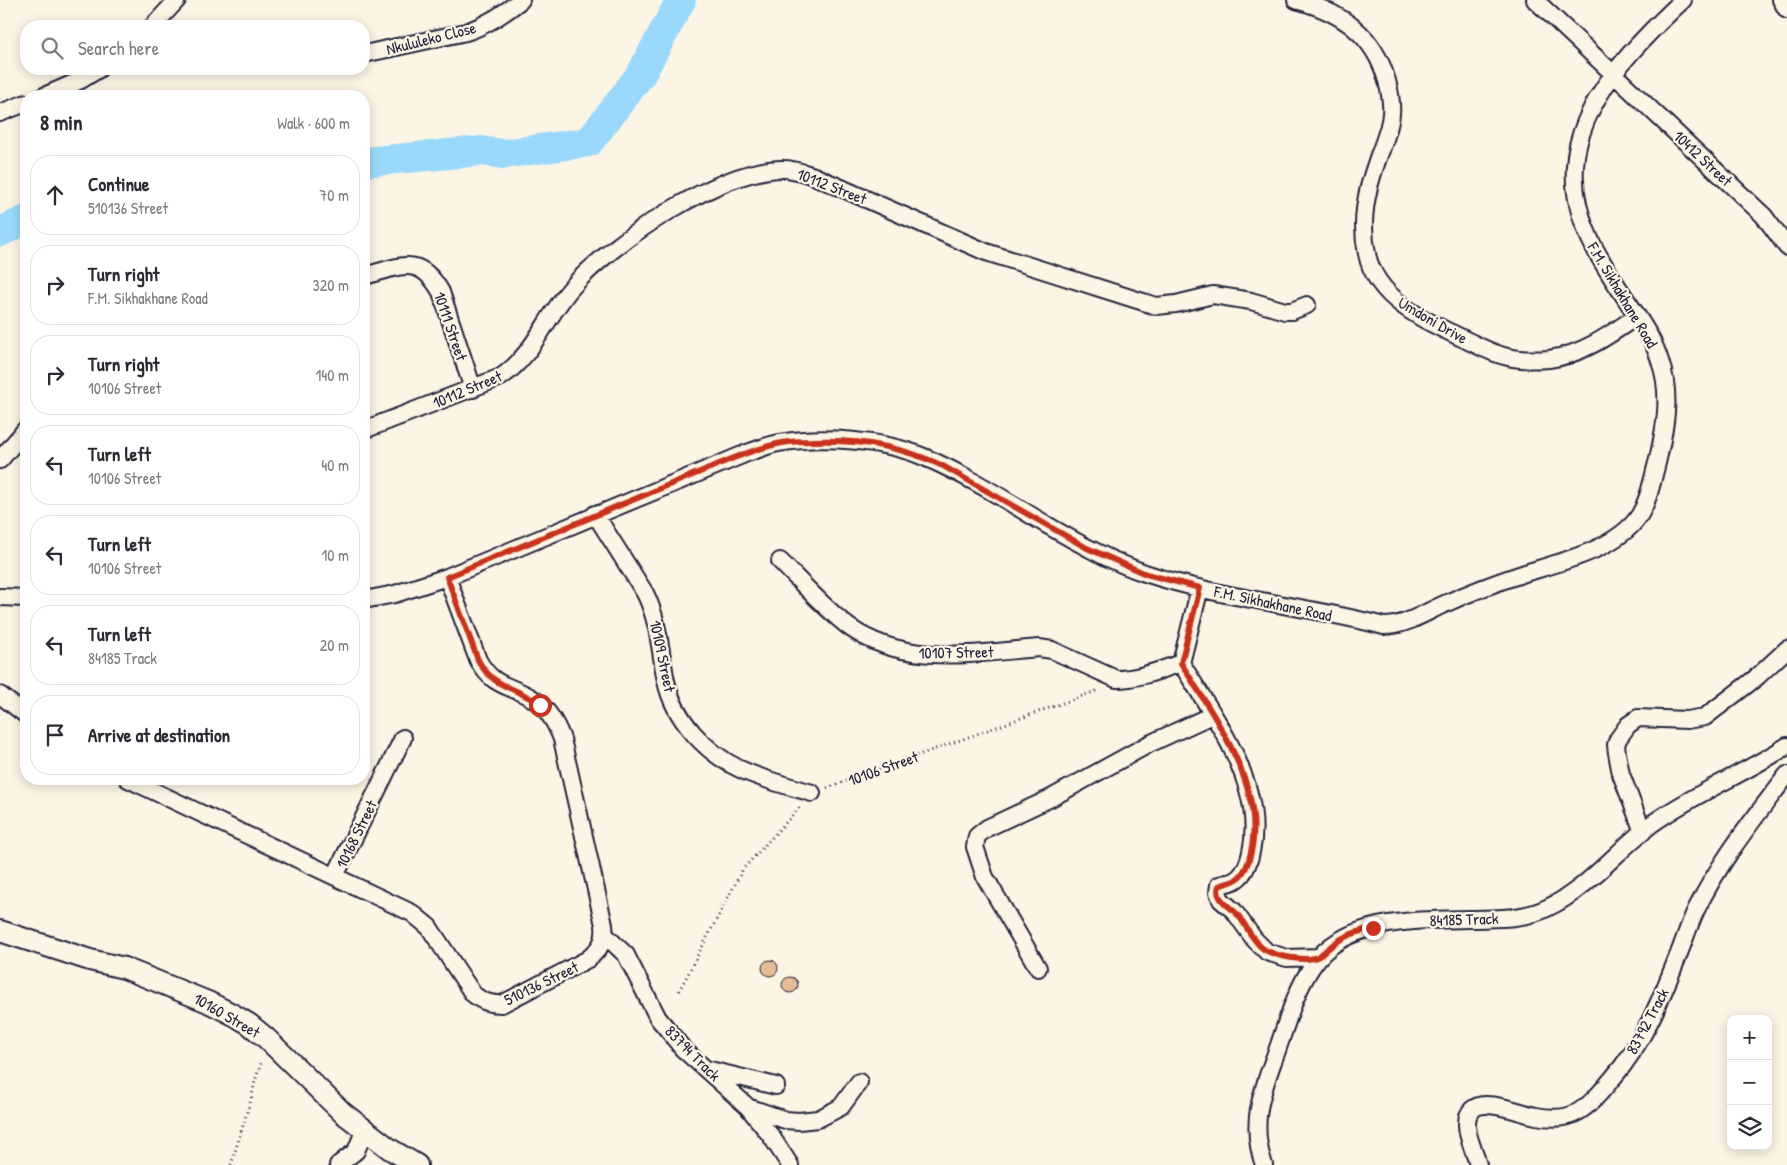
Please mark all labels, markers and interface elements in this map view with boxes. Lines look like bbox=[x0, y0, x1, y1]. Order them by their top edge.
street label: Nkululeko Close bbox=[384, 16, 479, 60]
search box bbox=[20, 20, 370, 75]
icon: search bbox=[38, 34, 66, 62]
text: Search here bbox=[78, 35, 159, 61]
text: 8 min bbox=[40, 108, 82, 137]
text: Walk · 600 m bbox=[277, 112, 350, 134]
street label: 10412 Street bbox=[1669, 125, 1738, 191]
street label: 10112 Street bbox=[794, 163, 870, 210]
text: Continue bbox=[88, 171, 149, 197]
icon: ahead bbox=[41, 181, 69, 209]
text: 70 m bbox=[319, 184, 349, 206]
text: 510136 Street bbox=[88, 197, 168, 219]
street label: F.M. Sikhakhane Road bbox=[1582, 237, 1663, 352]
text: Turn right bbox=[88, 261, 159, 287]
icon: right bbox=[41, 271, 69, 299]
text: 320 m bbox=[313, 274, 349, 296]
text: F.M. Sikhakhane Road bbox=[88, 287, 208, 309]
street label: 10111 Street bbox=[429, 289, 473, 364]
street label: Umdoni Drive bbox=[1394, 291, 1472, 349]
text: Turn right bbox=[88, 351, 159, 377]
icon: right bbox=[41, 361, 69, 389]
text: 140 m bbox=[315, 364, 349, 386]
street label: 10112 Street bbox=[429, 364, 505, 413]
text: 10106 Street bbox=[88, 377, 161, 399]
text: Turn left bbox=[88, 441, 151, 467]
icon: left bbox=[41, 451, 69, 479]
text: 40 m bbox=[321, 454, 349, 476]
text: 10106 Street bbox=[88, 467, 161, 489]
text: Turn left bbox=[88, 531, 151, 557]
icon: left bbox=[41, 541, 69, 569]
text: 10 m bbox=[321, 544, 349, 566]
text: 10106 Street bbox=[88, 557, 161, 579]
street label: F.M. Sikhakhane Road bbox=[1211, 580, 1334, 626]
street label: 10109 Street bbox=[645, 618, 681, 694]
text: Turn left bbox=[88, 621, 151, 647]
icon: left bbox=[41, 631, 69, 659]
text: 20 m bbox=[320, 634, 349, 656]
street label: 10107 Street bbox=[918, 640, 994, 664]
text: 84185 Track bbox=[88, 647, 157, 669]
route start bbox=[529, 694, 552, 717]
icon: arrive bbox=[41, 721, 69, 749]
text: Arrive at destination bbox=[88, 722, 230, 748]
street label: 10106 Street bbox=[845, 745, 922, 791]
street label: 10168 Street bbox=[330, 796, 382, 872]
street label: 84185 Track bbox=[1429, 907, 1499, 931]
route end bbox=[1362, 917, 1385, 940]
street label: 510136 Street bbox=[500, 955, 582, 1010]
street label: 83792 Track bbox=[1620, 984, 1674, 1058]
street label: 10160 Street bbox=[190, 987, 265, 1043]
map controls bbox=[1727, 1015, 1772, 1150]
button: + bbox=[1727, 1015, 1772, 1060]
street label: 83794 Track bbox=[660, 1020, 726, 1086]
button: − bbox=[1727, 1060, 1772, 1105]
button: layers bbox=[1727, 1105, 1772, 1150]

